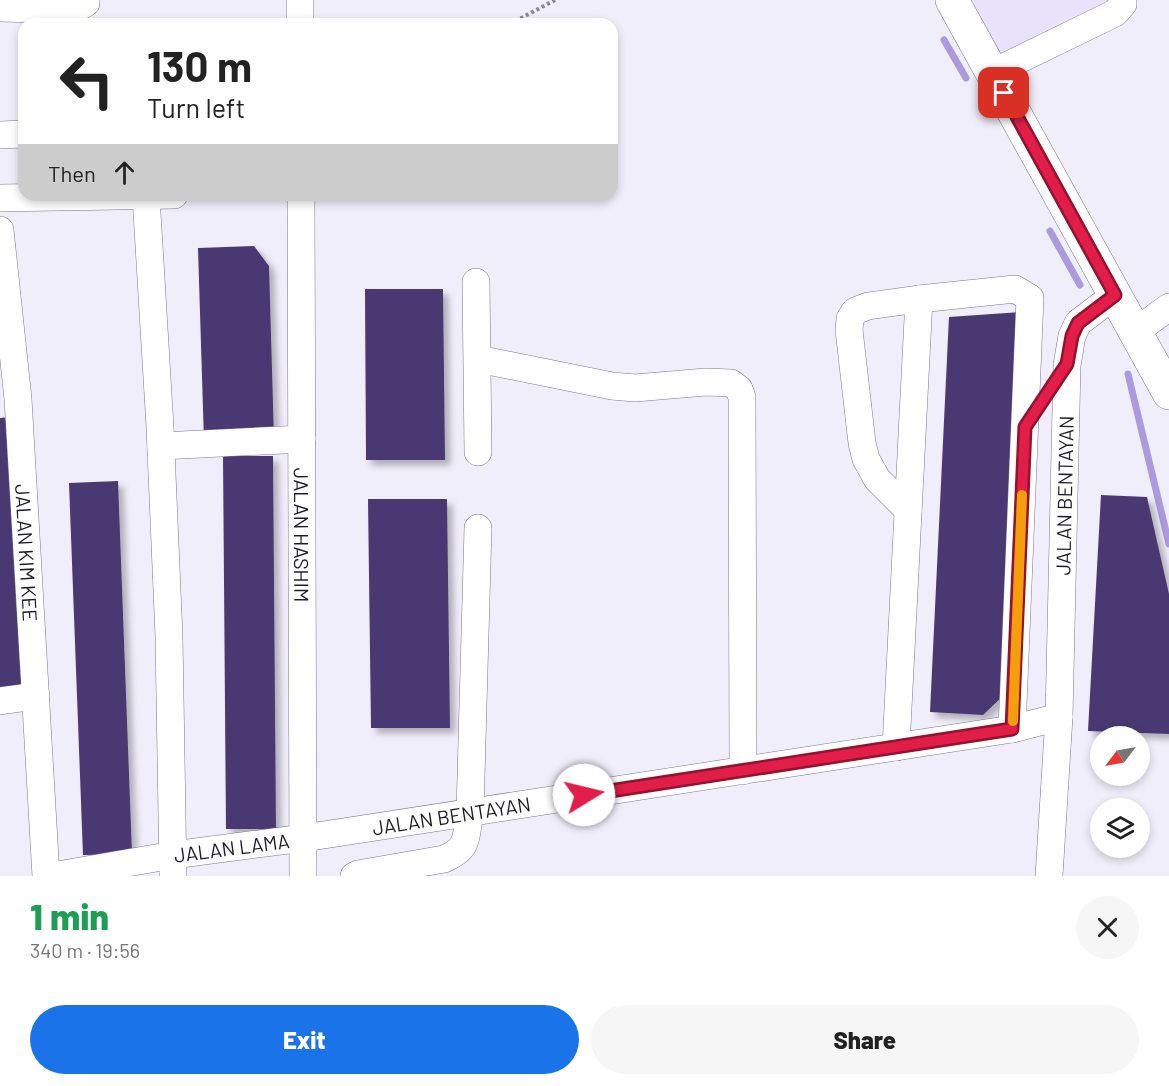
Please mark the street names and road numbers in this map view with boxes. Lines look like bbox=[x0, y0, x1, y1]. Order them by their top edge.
street label: JALAN BENTAYAN bbox=[1050, 415, 1078, 576]
street label: JALAN HASHIM bbox=[290, 468, 314, 602]
street label: JALAN KIM KEE bbox=[11, 483, 43, 622]
street label: JALAN BENTAYAN bbox=[370, 791, 532, 839]
street label: JALAN LAMA bbox=[173, 828, 291, 867]

